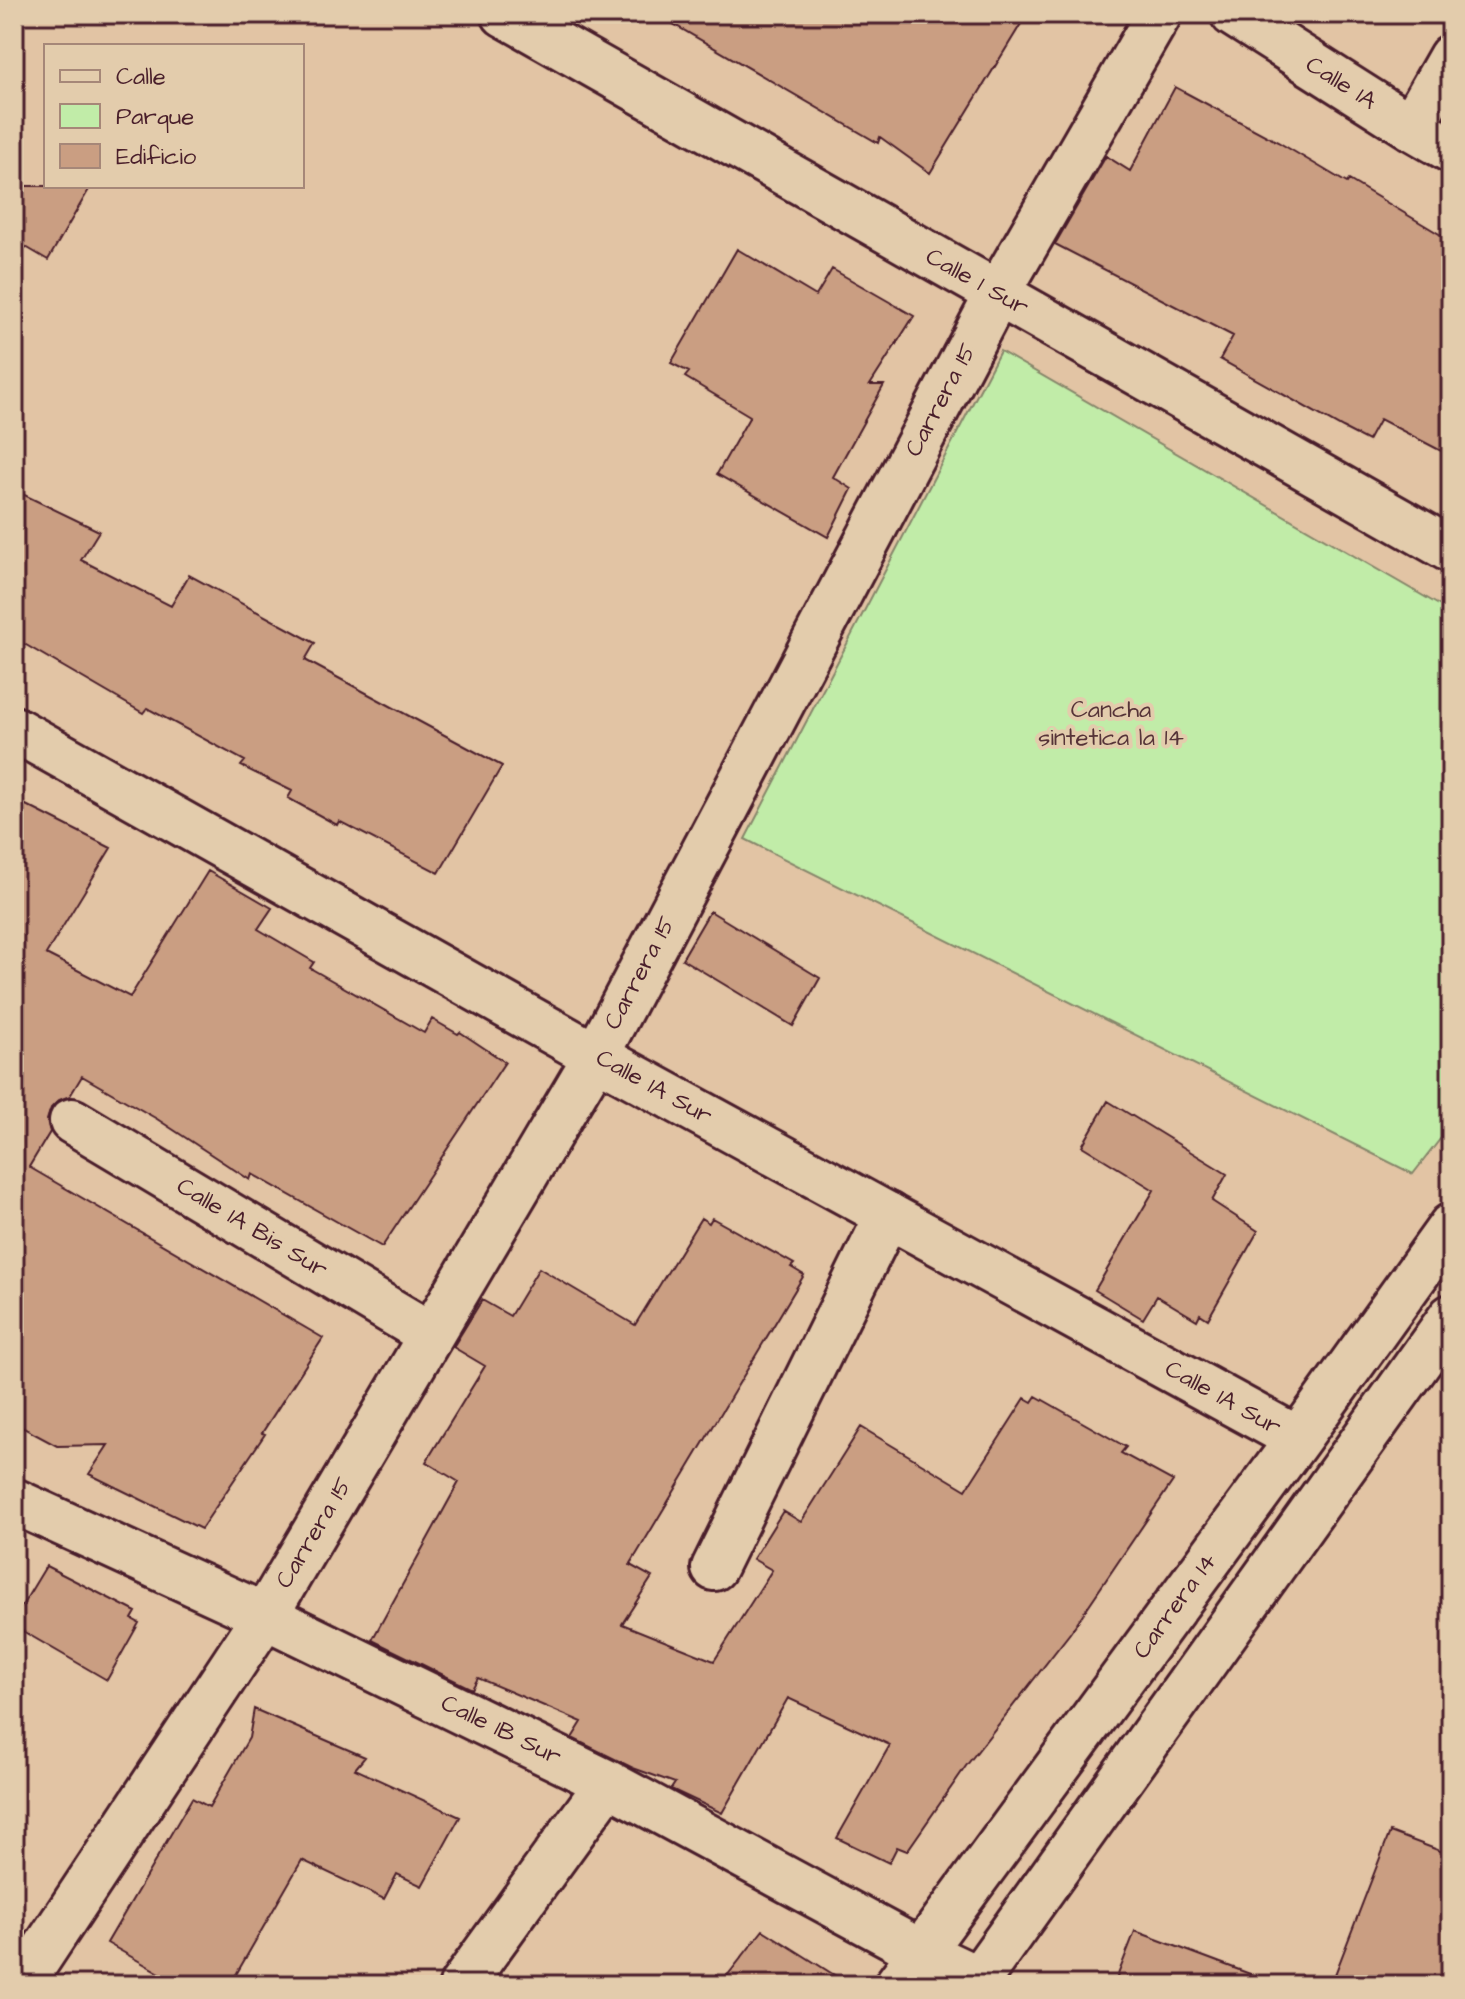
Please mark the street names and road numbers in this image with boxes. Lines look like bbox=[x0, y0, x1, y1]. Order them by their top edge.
street label: Calle 1A bbox=[1299, 48, 1383, 118]
street label: Calle 1 Sur bbox=[919, 240, 1035, 324]
street label: Carrera 15 bbox=[897, 337, 985, 463]
street label: Carrera 15 bbox=[596, 910, 684, 1036]
street label: Calle 1A Sur bbox=[590, 1041, 718, 1133]
street label: Calle 1A Bis Sur bbox=[170, 1169, 334, 1287]
street label: Calle 1A Sur bbox=[1159, 1352, 1287, 1444]
street label: Carrera 15 bbox=[268, 1471, 360, 1595]
street label: Carrera 14 bbox=[1125, 1546, 1225, 1666]
street label: Calle 1B Sur bbox=[435, 1686, 567, 1774]

